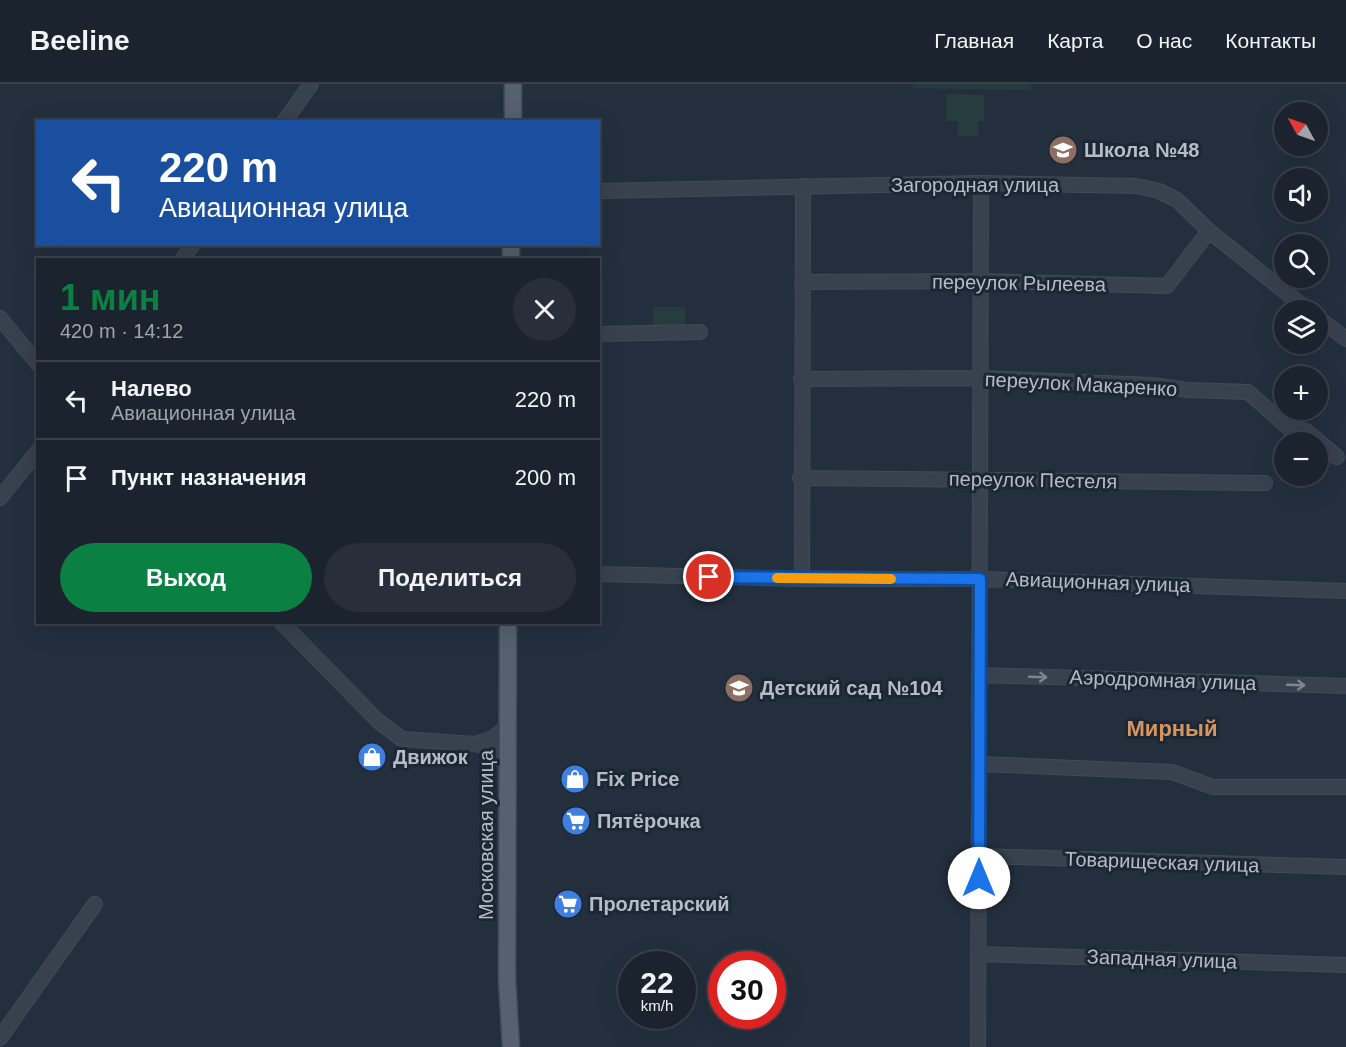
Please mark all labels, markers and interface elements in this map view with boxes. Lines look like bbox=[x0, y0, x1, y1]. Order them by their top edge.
text: Beeline bbox=[30, 25, 130, 56]
text: Главная bbox=[934, 29, 1014, 52]
text: Карта bbox=[1047, 29, 1103, 52]
text: О нас bbox=[1136, 29, 1192, 52]
text: Контакты bbox=[1225, 29, 1316, 52]
north arrow bbox=[1274, 102, 1328, 156]
map controls bbox=[1274, 102, 1328, 486]
school or university icon: Школа №48 bbox=[1047, 134, 1079, 166]
place label: Школа №48 bbox=[1084, 139, 1200, 161]
icon: left bbox=[60, 144, 138, 222]
text: 220 m bbox=[159, 144, 278, 191]
button: sound bbox=[1274, 168, 1328, 222]
street label: Загородная улица bbox=[891, 174, 1060, 196]
text: Авиационная улица bbox=[159, 193, 408, 223]
button: search bbox=[1274, 234, 1328, 288]
street label: переулок Рылеева bbox=[932, 270, 1107, 296]
text: 1 мин bbox=[60, 277, 161, 318]
button: close bbox=[513, 278, 576, 341]
button: layers bbox=[1274, 300, 1328, 354]
text: 420 m · 14:12 bbox=[60, 320, 183, 342]
button: + bbox=[1274, 366, 1328, 420]
street label: переулок Макаренко bbox=[984, 368, 1178, 400]
text: Налево bbox=[111, 376, 192, 401]
icon: left bbox=[60, 384, 93, 417]
text: 220 m bbox=[515, 387, 576, 412]
text: Авиационная улица bbox=[111, 402, 296, 424]
button: − bbox=[1274, 432, 1328, 486]
icon: arrive bbox=[60, 462, 93, 495]
text: Пункт назначения bbox=[111, 465, 307, 490]
text: 200 m bbox=[515, 465, 576, 490]
street label: переулок Пестеля bbox=[949, 468, 1117, 492]
button: Выход bbox=[60, 543, 312, 612]
button: Поделиться bbox=[324, 543, 576, 612]
pin bbox=[683, 551, 734, 602]
icon: arrive bbox=[692, 560, 725, 593]
street label: Авиационная улица bbox=[1005, 568, 1191, 596]
street label: Аэродромная улица bbox=[1069, 666, 1258, 694]
one-way arrow bbox=[1027, 671, 1047, 682]
school or university icon: Детский сад №104 bbox=[723, 672, 755, 704]
place label: Детский сад №104 bbox=[760, 677, 943, 699]
one-way arrow bbox=[1285, 679, 1305, 690]
district label: Мирный bbox=[1127, 716, 1217, 741]
shop icon: Движок bbox=[356, 741, 388, 773]
place label: Движок bbox=[393, 746, 469, 768]
street label: Московская улица bbox=[475, 749, 497, 920]
shop icon: Fix Price bbox=[559, 763, 591, 795]
place label: Fix Price bbox=[596, 768, 679, 790]
supermarket icon: Пятёрочка bbox=[560, 805, 592, 837]
place label: Пятёрочка bbox=[597, 810, 702, 832]
position arrow bbox=[947, 846, 1011, 910]
street label: Товарищеская улица bbox=[1064, 848, 1261, 876]
supermarket icon: Пролетарский bbox=[552, 888, 584, 920]
place label: Пролетарский bbox=[589, 893, 729, 915]
street label: Западная улица bbox=[1086, 945, 1238, 973]
speed limit sign: 30 bbox=[708, 951, 786, 1029]
text: 22 bbox=[640, 966, 674, 999]
text: km/h bbox=[641, 997, 673, 1014]

